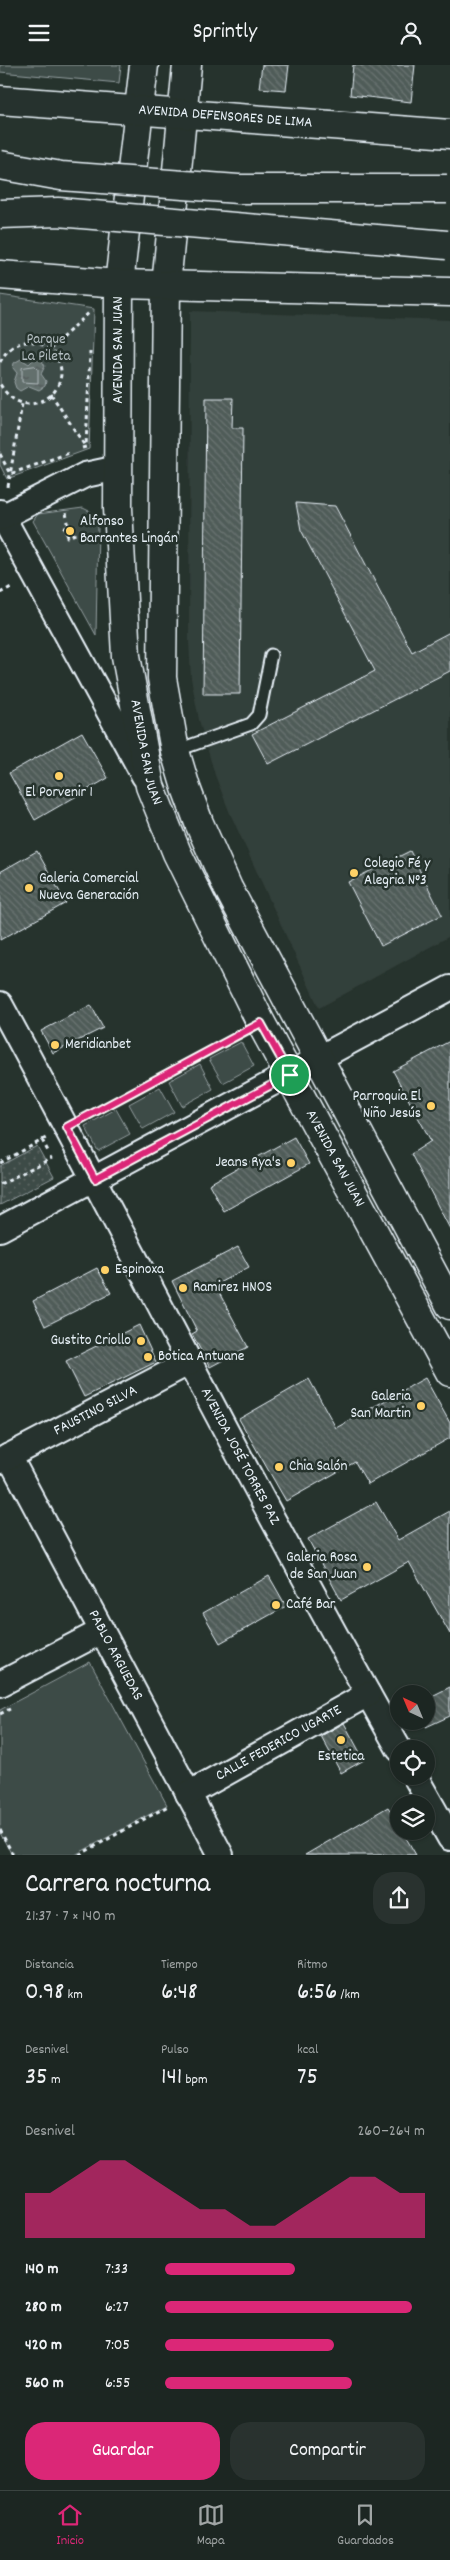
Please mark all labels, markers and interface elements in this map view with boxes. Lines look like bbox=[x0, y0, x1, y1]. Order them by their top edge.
text: Sprintly bbox=[193, 17, 257, 48]
icon: menu bbox=[25, 19, 53, 47]
icon: person bbox=[397, 19, 425, 47]
street label: AVENIDA DEFENSORES DE LIMA bbox=[138, 99, 313, 135]
street label: AVENIDA SAN JUAN bbox=[108, 296, 130, 404]
park label: Parque La Pileta bbox=[22, 329, 71, 368]
place label: Alfonso Barrantes Lingán bbox=[80, 511, 178, 550]
marker: Alfonso Barrantes Lingán bbox=[64, 525, 76, 537]
street label: AVENIDA SAN JUAN bbox=[123, 698, 168, 809]
marker: El Porvenir 1 bbox=[53, 770, 65, 782]
place label: El Porvenir 1 bbox=[25, 782, 93, 804]
place label: Colegio Fé y Alegria N°3 bbox=[364, 853, 431, 892]
marker: Colegio Fé y Alegria N°3 bbox=[348, 867, 360, 879]
place label: Galeria Comercial Nueva Generación bbox=[39, 868, 139, 907]
marker: Galeria Comercial Nueva Generación bbox=[23, 882, 35, 894]
place label: Meridianbet bbox=[65, 1034, 132, 1056]
marker: Meridianbet bbox=[49, 1039, 61, 1051]
pin bbox=[269, 1054, 311, 1096]
icon: arrive bbox=[276, 1061, 304, 1089]
place label: Parroquia El Niño Jesús bbox=[353, 1086, 421, 1125]
marker: Parroquia El Niño Jesús bbox=[425, 1100, 437, 1112]
street label: AVENIDA SAN JUAN bbox=[299, 1106, 370, 1211]
place label: Jeans Rya's bbox=[216, 1152, 281, 1174]
marker: Jeans Rya's bbox=[285, 1157, 297, 1169]
place label: Espinoxa bbox=[115, 1259, 165, 1281]
marker: Espinoxa bbox=[99, 1264, 111, 1276]
place label: Ramirez HNOS bbox=[193, 1277, 272, 1299]
marker: Ramirez HNOS bbox=[177, 1282, 189, 1294]
place label: Gustito Criollo bbox=[51, 1330, 131, 1352]
marker: Gustito Criollo bbox=[135, 1335, 147, 1347]
place label: Botica Antuane bbox=[158, 1346, 245, 1368]
marker: Botica Antuane bbox=[142, 1351, 154, 1363]
street label: FAUSTINO SILVA bbox=[50, 1380, 142, 1442]
street label: AVENIDA JOSÉ TORRES PAZ bbox=[194, 1384, 285, 1529]
place label: Galeria San Martin bbox=[350, 1386, 412, 1425]
marker: Galeria San Martin bbox=[415, 1400, 427, 1412]
place label: Chia Salón bbox=[289, 1456, 347, 1478]
marker: Chia Salón bbox=[273, 1461, 285, 1473]
place label: Galeria Rosa de San Juan bbox=[286, 1547, 358, 1586]
marker: Galeria Rosa de San Juan bbox=[361, 1561, 373, 1573]
place label: Café Bar bbox=[286, 1594, 336, 1616]
marker: Café Bar bbox=[270, 1599, 282, 1611]
street label: PABLO ARGUEDAS bbox=[82, 1606, 148, 1705]
north arrow bbox=[390, 1685, 435, 1730]
map controls bbox=[390, 1685, 435, 1840]
street label: CALLE FEDERICO UGARTE bbox=[212, 1700, 346, 1787]
marker: Estetica bbox=[335, 1734, 347, 1746]
button: locate bbox=[390, 1740, 435, 1785]
place label: Estetica bbox=[318, 1746, 365, 1768]
button: layers bbox=[390, 1795, 435, 1840]
text: Carrera nocturna bbox=[25, 1866, 211, 1906]
button: share bbox=[373, 1872, 425, 1924]
text: 21:37 · 7 × 140 m bbox=[25, 1905, 116, 1928]
text: Distancia bbox=[25, 1955, 74, 1975]
text: Tiempo bbox=[161, 1955, 198, 1975]
text: Ritmo bbox=[297, 1955, 327, 1975]
text: 0.98 bbox=[25, 1975, 64, 2011]
text: 6:48 bbox=[161, 1975, 198, 2011]
text: 6:56 bbox=[297, 1975, 337, 2011]
text: km bbox=[64, 1985, 83, 2005]
text: /km bbox=[337, 1985, 360, 2005]
text: Desnivel bbox=[25, 2040, 69, 2060]
text: Pulso bbox=[161, 2040, 189, 2060]
text: kcal bbox=[297, 2040, 318, 2060]
text: 35 bbox=[25, 2060, 48, 2096]
text: 141 bbox=[161, 2060, 182, 2096]
text: 75 bbox=[297, 2060, 318, 2096]
text: m bbox=[48, 2070, 61, 2090]
text: bpm bbox=[182, 2070, 208, 2090]
text: Desnivel bbox=[25, 2120, 75, 2143]
text: 260–264 m bbox=[357, 2120, 425, 2143]
text: 140 m bbox=[25, 2258, 59, 2281]
text: 7:33 bbox=[105, 2258, 128, 2281]
text: 280 m bbox=[25, 2296, 62, 2319]
text: 6:27 bbox=[105, 2296, 129, 2319]
text: 420 m bbox=[25, 2334, 62, 2357]
text: 7:05 bbox=[105, 2334, 130, 2357]
text: 560 m bbox=[25, 2372, 64, 2395]
text: 6:55 bbox=[105, 2372, 130, 2395]
button: Guardar bbox=[25, 2422, 220, 2480]
button: Compartir bbox=[230, 2422, 425, 2480]
tab: Inicio bbox=[56, 2501, 84, 2551]
tab: Mapa bbox=[197, 2501, 225, 2551]
tab: Guardados bbox=[337, 2501, 394, 2551]

